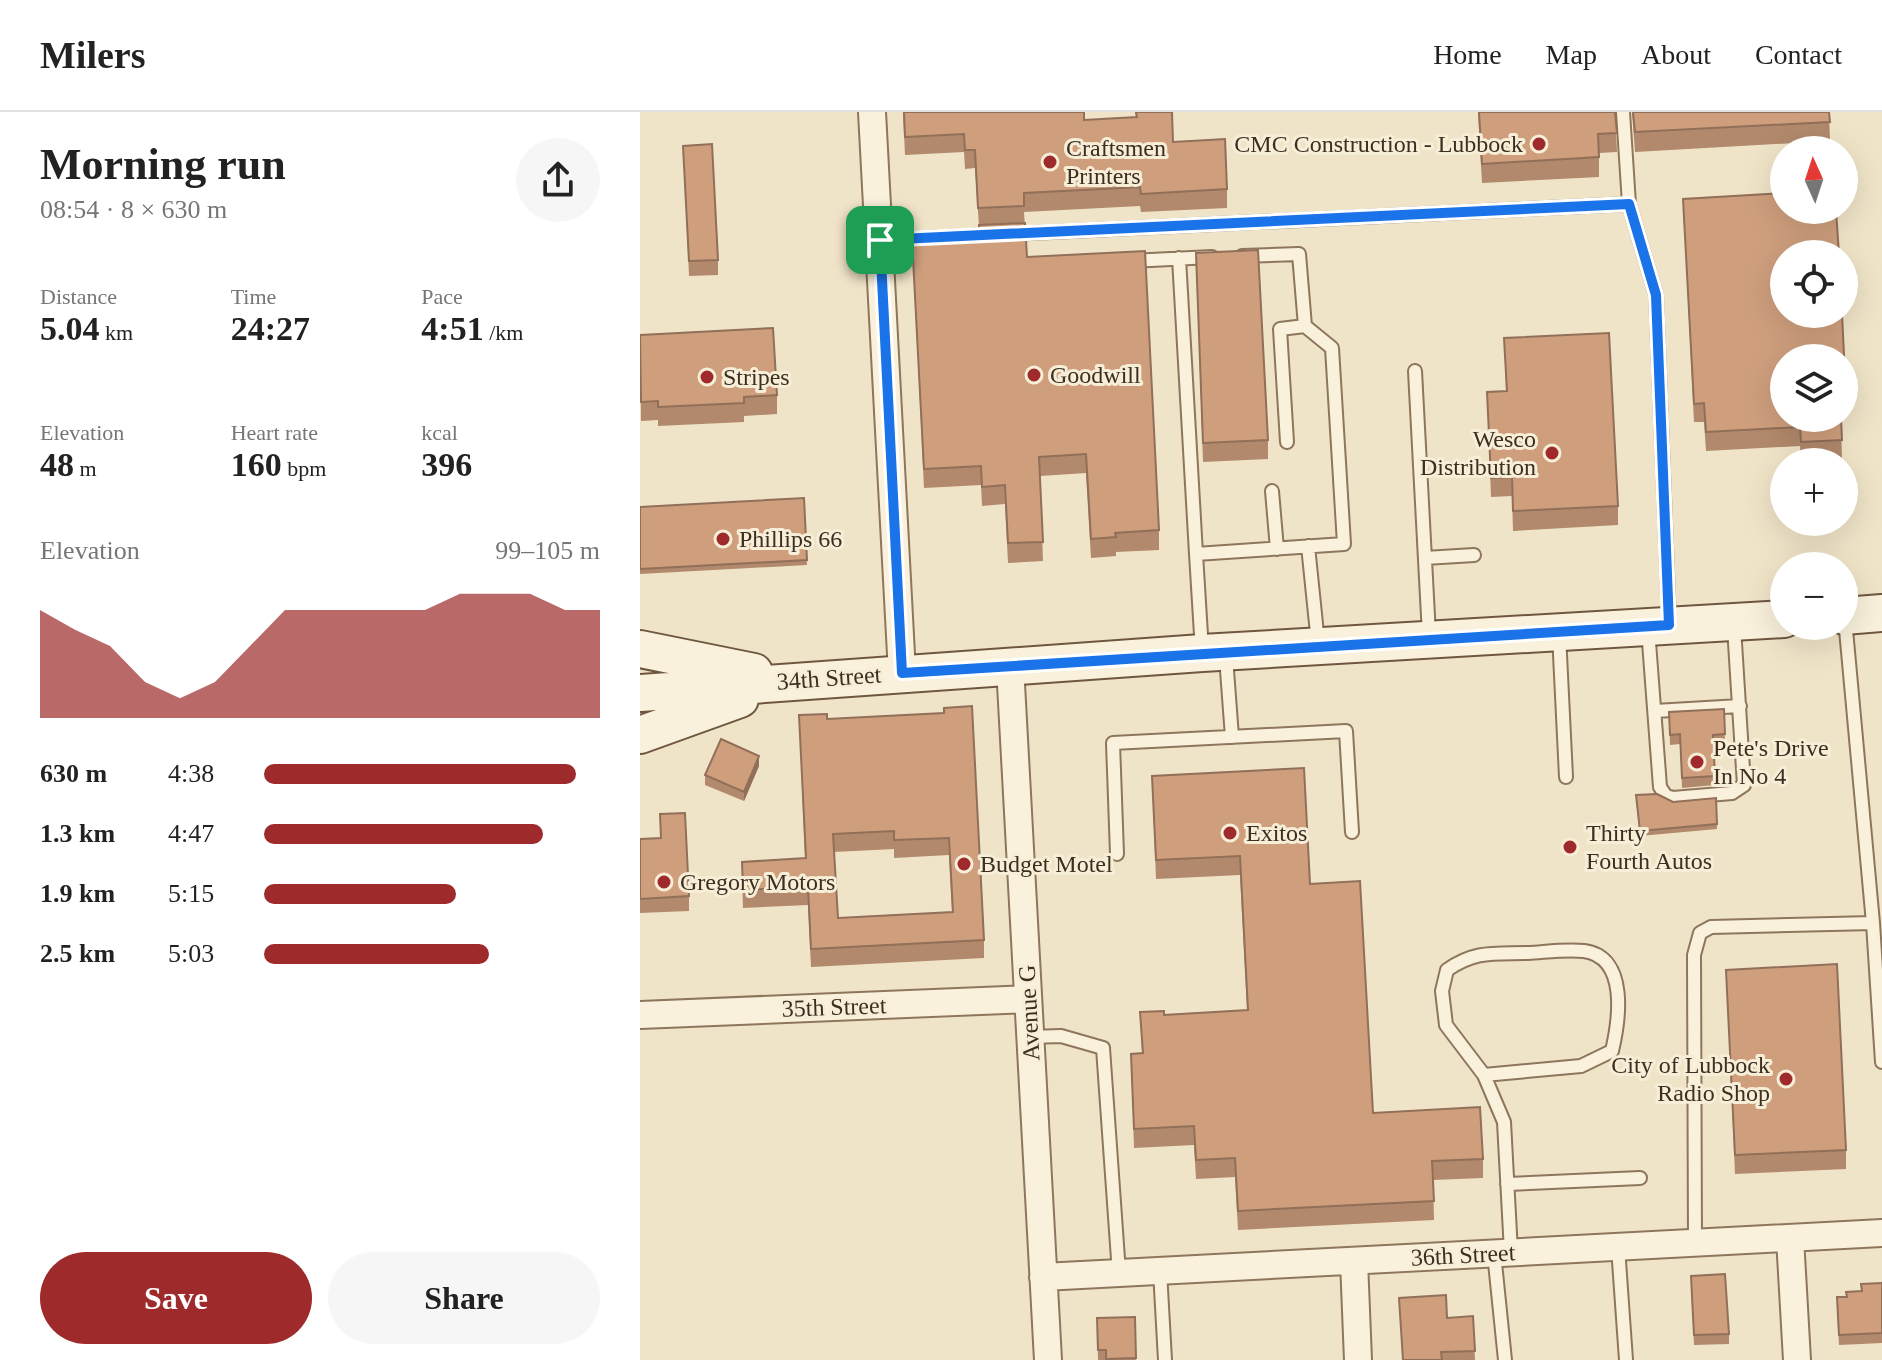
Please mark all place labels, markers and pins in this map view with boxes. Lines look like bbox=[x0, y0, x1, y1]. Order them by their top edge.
place label: CMC Construction - Lubbock bbox=[1234, 131, 1523, 157]
place label: Craftsmen Printers bbox=[1066, 135, 1166, 189]
marker: CMC Construction - Lubbock bbox=[1530, 135, 1548, 153]
marker: Craftsmen Printers bbox=[1041, 153, 1059, 171]
pin bbox=[846, 206, 914, 274]
place label: Goodwill bbox=[1050, 362, 1141, 388]
place label: Stripes bbox=[723, 364, 790, 390]
marker: Goodwill bbox=[1025, 366, 1043, 384]
marker: Stripes bbox=[698, 368, 716, 386]
place label: Wesco Distribution bbox=[1420, 426, 1536, 480]
marker: Wesco Distribution bbox=[1543, 444, 1561, 462]
place label: Phillips 66 bbox=[739, 526, 842, 552]
marker: Phillips 66 bbox=[714, 530, 732, 548]
place label: Pete's Drive In No 4 bbox=[1713, 735, 1829, 789]
marker: Pete's Drive In No 4 bbox=[1688, 753, 1706, 771]
place label: Exitos bbox=[1246, 820, 1307, 846]
place label: Thirty Fourth Autos bbox=[1586, 820, 1712, 874]
marker: Exitos bbox=[1221, 824, 1239, 842]
marker: Thirty Fourth Autos bbox=[1561, 838, 1579, 856]
place label: Budget Motel bbox=[980, 851, 1113, 877]
marker: Budget Motel bbox=[955, 855, 973, 873]
place label: Gregory Motors bbox=[680, 869, 835, 895]
marker: Gregory Motors bbox=[655, 873, 673, 891]
place label: City of Lubbock Radio Shop bbox=[1611, 1052, 1770, 1106]
marker: City of Lubbock Radio Shop bbox=[1777, 1070, 1795, 1088]

